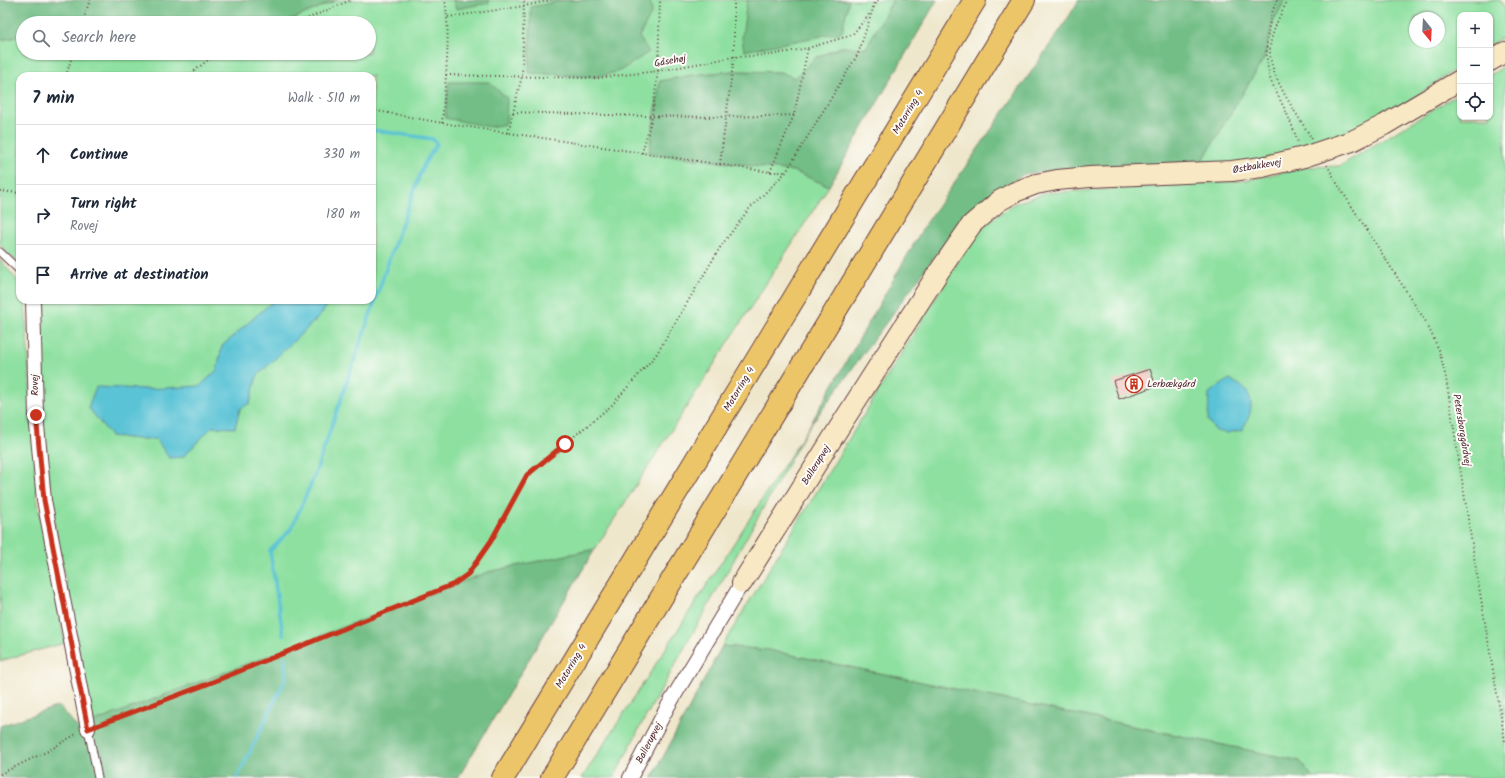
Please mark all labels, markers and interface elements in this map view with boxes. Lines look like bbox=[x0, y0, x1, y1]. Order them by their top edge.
north arrow bbox=[1409, 12, 1445, 48]
map controls bbox=[1457, 12, 1493, 120]
button: + bbox=[1457, 12, 1493, 48]
search box bbox=[16, 16, 376, 60]
text: Search here bbox=[62, 26, 136, 50]
icon: search bbox=[30, 27, 52, 49]
button: − bbox=[1457, 48, 1493, 84]
street label: Gåsehøj bbox=[653, 50, 688, 72]
button: locate bbox=[1457, 84, 1493, 120]
text: 7 min bbox=[32, 85, 74, 112]
street label: Motorring 4 bbox=[888, 86, 928, 137]
text: Walk · 510 m bbox=[288, 88, 360, 109]
text: Continue bbox=[70, 143, 128, 167]
icon: ahead bbox=[32, 144, 54, 166]
text: 330 m bbox=[323, 144, 360, 165]
street label: Østbakkevej bbox=[1231, 154, 1283, 178]
text: Turn right bbox=[70, 192, 137, 216]
icon: right bbox=[32, 204, 54, 226]
text: 180 m bbox=[326, 204, 360, 225]
text: Rovej bbox=[70, 216, 98, 237]
text: Arrive at destination bbox=[70, 263, 209, 287]
icon: arrive bbox=[32, 264, 54, 286]
street label: Motorring 4 bbox=[719, 363, 759, 414]
street label: Rovej bbox=[27, 374, 43, 396]
building icon: Lerbækgård bbox=[1124, 374, 1144, 394]
place label: Lerbækgård bbox=[1147, 376, 1196, 392]
street label: Petersborggårdvej bbox=[1448, 393, 1476, 468]
route end bbox=[27, 406, 45, 424]
route start bbox=[556, 435, 574, 453]
street label: Ballerupvej bbox=[797, 441, 835, 488]
street label: Motorring 4 bbox=[551, 640, 591, 691]
street label: Ballerupvej bbox=[631, 719, 667, 766]

